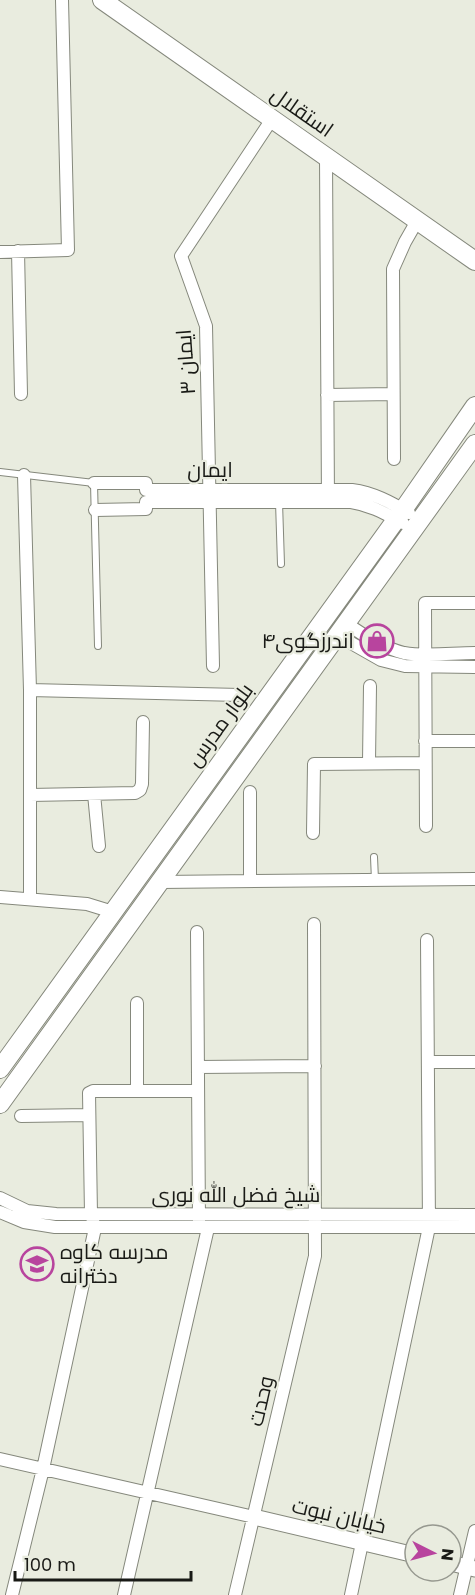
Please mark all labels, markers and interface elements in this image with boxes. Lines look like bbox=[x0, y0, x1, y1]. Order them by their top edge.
street label: استقلال bbox=[265, 79, 340, 144]
street label: ایمان ۳ bbox=[169, 328, 202, 396]
street label: ایمان bbox=[187, 455, 233, 484]
shop icon: اندرزگوی۴ bbox=[359, 623, 395, 659]
place label: اندرزگوی۴ bbox=[261, 626, 354, 655]
street label: بلوار مدرس bbox=[179, 677, 260, 772]
street label: شیخ فضل الله نوری bbox=[152, 1180, 320, 1209]
place label: مدرسه کاوه دخترانه bbox=[60, 1237, 168, 1290]
school or university icon: مدرسه کاوه دخترانه bbox=[19, 1246, 55, 1282]
street label: وحدت bbox=[241, 1373, 280, 1429]
street label: خیابان نبوت bbox=[289, 1491, 389, 1540]
north arrow bbox=[403, 1523, 463, 1583]
scale bar bbox=[15, 1544, 190, 1582]
text: N bbox=[435, 1547, 459, 1562]
text: 100 m bbox=[24, 1552, 76, 1577]

